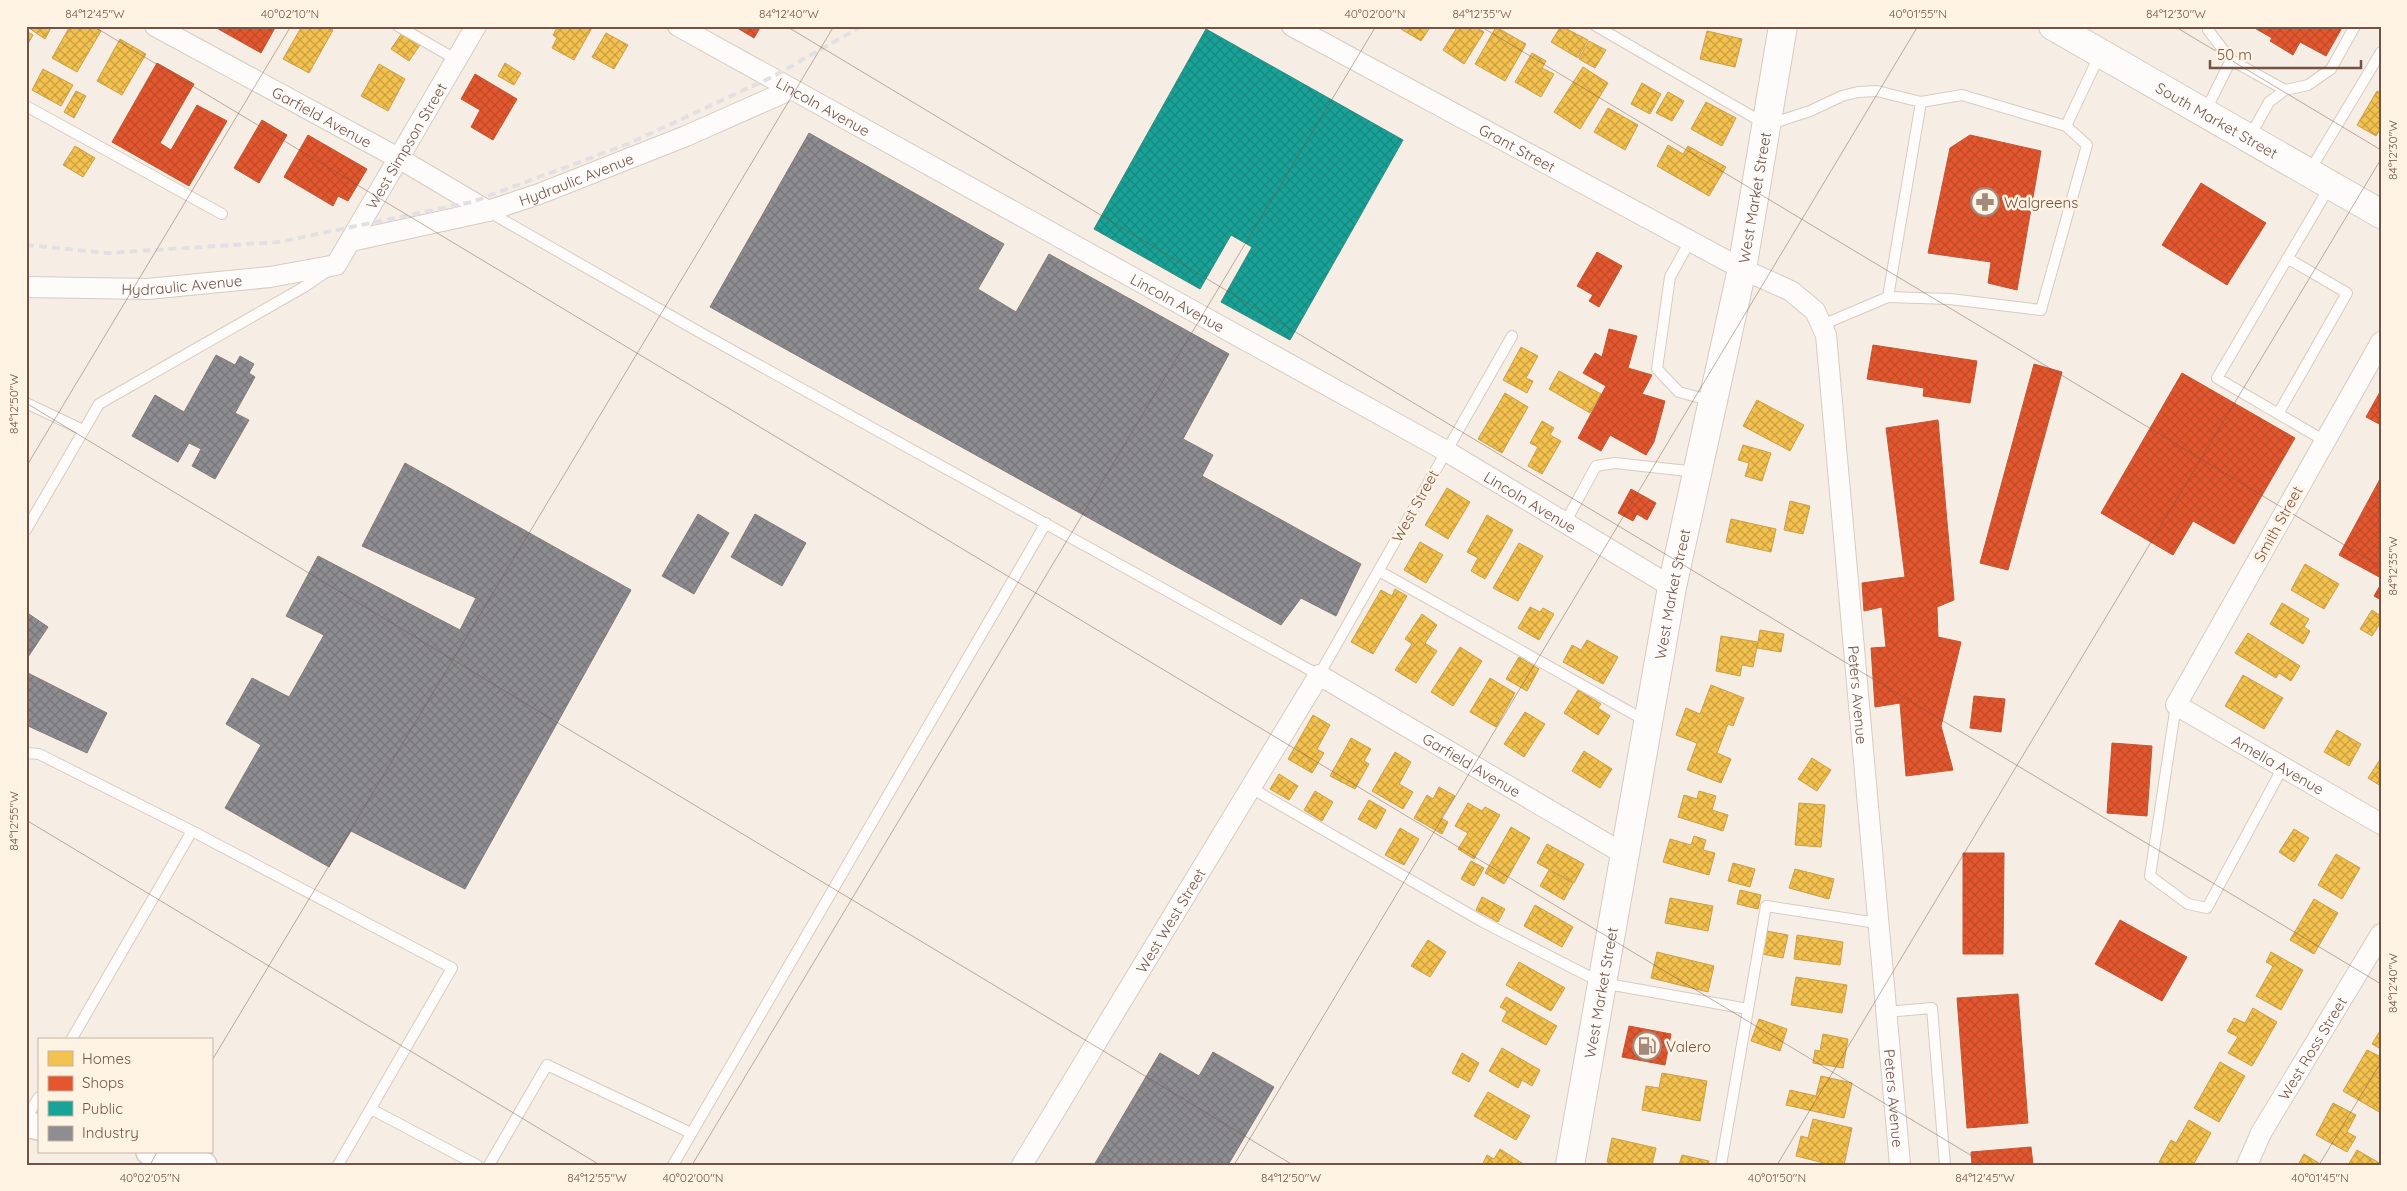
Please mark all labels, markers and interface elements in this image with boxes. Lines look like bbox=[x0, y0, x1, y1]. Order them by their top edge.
text: 84°12'45"W bbox=[65, 6, 125, 21]
text: 40°02'10"N bbox=[261, 6, 319, 21]
text: 84°12'40"W bbox=[759, 6, 819, 21]
text: 40°02'00"N bbox=[1344, 6, 1406, 21]
text: 84°12'35"W bbox=[1452, 6, 1512, 21]
text: 40°01'55"N bbox=[1889, 6, 1947, 21]
text: 84°12'30"W bbox=[2146, 6, 2206, 21]
scale bar bbox=[2210, 38, 2361, 70]
text: 50 m bbox=[2217, 45, 2252, 64]
street label: Lincoln Avenue bbox=[773, 73, 873, 140]
street label: South Market Street bbox=[2153, 78, 2281, 162]
street label: West Simpson Street bbox=[361, 79, 450, 212]
street label: Garfield Avenue bbox=[269, 82, 375, 151]
street label: Grant Street bbox=[1476, 119, 1559, 176]
text: 84°12'30"W bbox=[2385, 120, 2400, 180]
street label: West Market Street bbox=[1734, 131, 1774, 265]
street label: Hydraulic Avenue bbox=[516, 148, 636, 210]
pharmacy icon: Walgreens bbox=[1970, 187, 2000, 217]
place label: Walgreens bbox=[2004, 193, 2078, 212]
street label: Lincoln Avenue bbox=[1127, 269, 1228, 336]
street label: Hydraulic Avenue bbox=[121, 270, 243, 299]
text: 84°12'50"W bbox=[6, 374, 21, 434]
street label: West Street bbox=[1387, 466, 1443, 546]
street label: Lincoln Avenue bbox=[1481, 467, 1580, 537]
street label: Smith Street bbox=[2249, 483, 2307, 565]
street label: West Market Street bbox=[1650, 527, 1694, 661]
text: 84°12'35"W bbox=[2385, 536, 2400, 596]
street label: Peters Avenue bbox=[1844, 645, 1872, 745]
street label: Garfield Avenue bbox=[1419, 728, 1524, 801]
street label: Amelia Avenue bbox=[2229, 730, 2328, 798]
text: 84°12'55"W bbox=[6, 791, 21, 851]
street label: West West Street bbox=[1131, 865, 1209, 976]
street label: West Market Street bbox=[1580, 926, 1621, 1060]
text: 84°12'40"W bbox=[2385, 953, 2400, 1013]
street label: West Ross Street bbox=[2274, 993, 2351, 1103]
fuel station icon: Valero bbox=[1632, 1031, 1662, 1061]
place label: Valero bbox=[1666, 1037, 1711, 1056]
legend bbox=[38, 1038, 212, 1154]
street label: Peters Avenue bbox=[1880, 1048, 1908, 1148]
text: Homes bbox=[82, 1049, 131, 1068]
text: Shops bbox=[82, 1073, 124, 1092]
text: Public bbox=[82, 1099, 123, 1118]
text: Industry bbox=[82, 1123, 139, 1142]
text: 40°02'05"N bbox=[120, 1170, 180, 1185]
text: 84°12'55"W bbox=[567, 1170, 627, 1185]
text: 40°02'00"N bbox=[662, 1170, 724, 1185]
text: 84°12'50"W bbox=[1261, 1170, 1321, 1185]
text: 40°01'50"N bbox=[1748, 1170, 1806, 1185]
text: 84°12'45"W bbox=[1955, 1170, 2015, 1185]
text: 40°01'45"N bbox=[2291, 1170, 2349, 1185]

